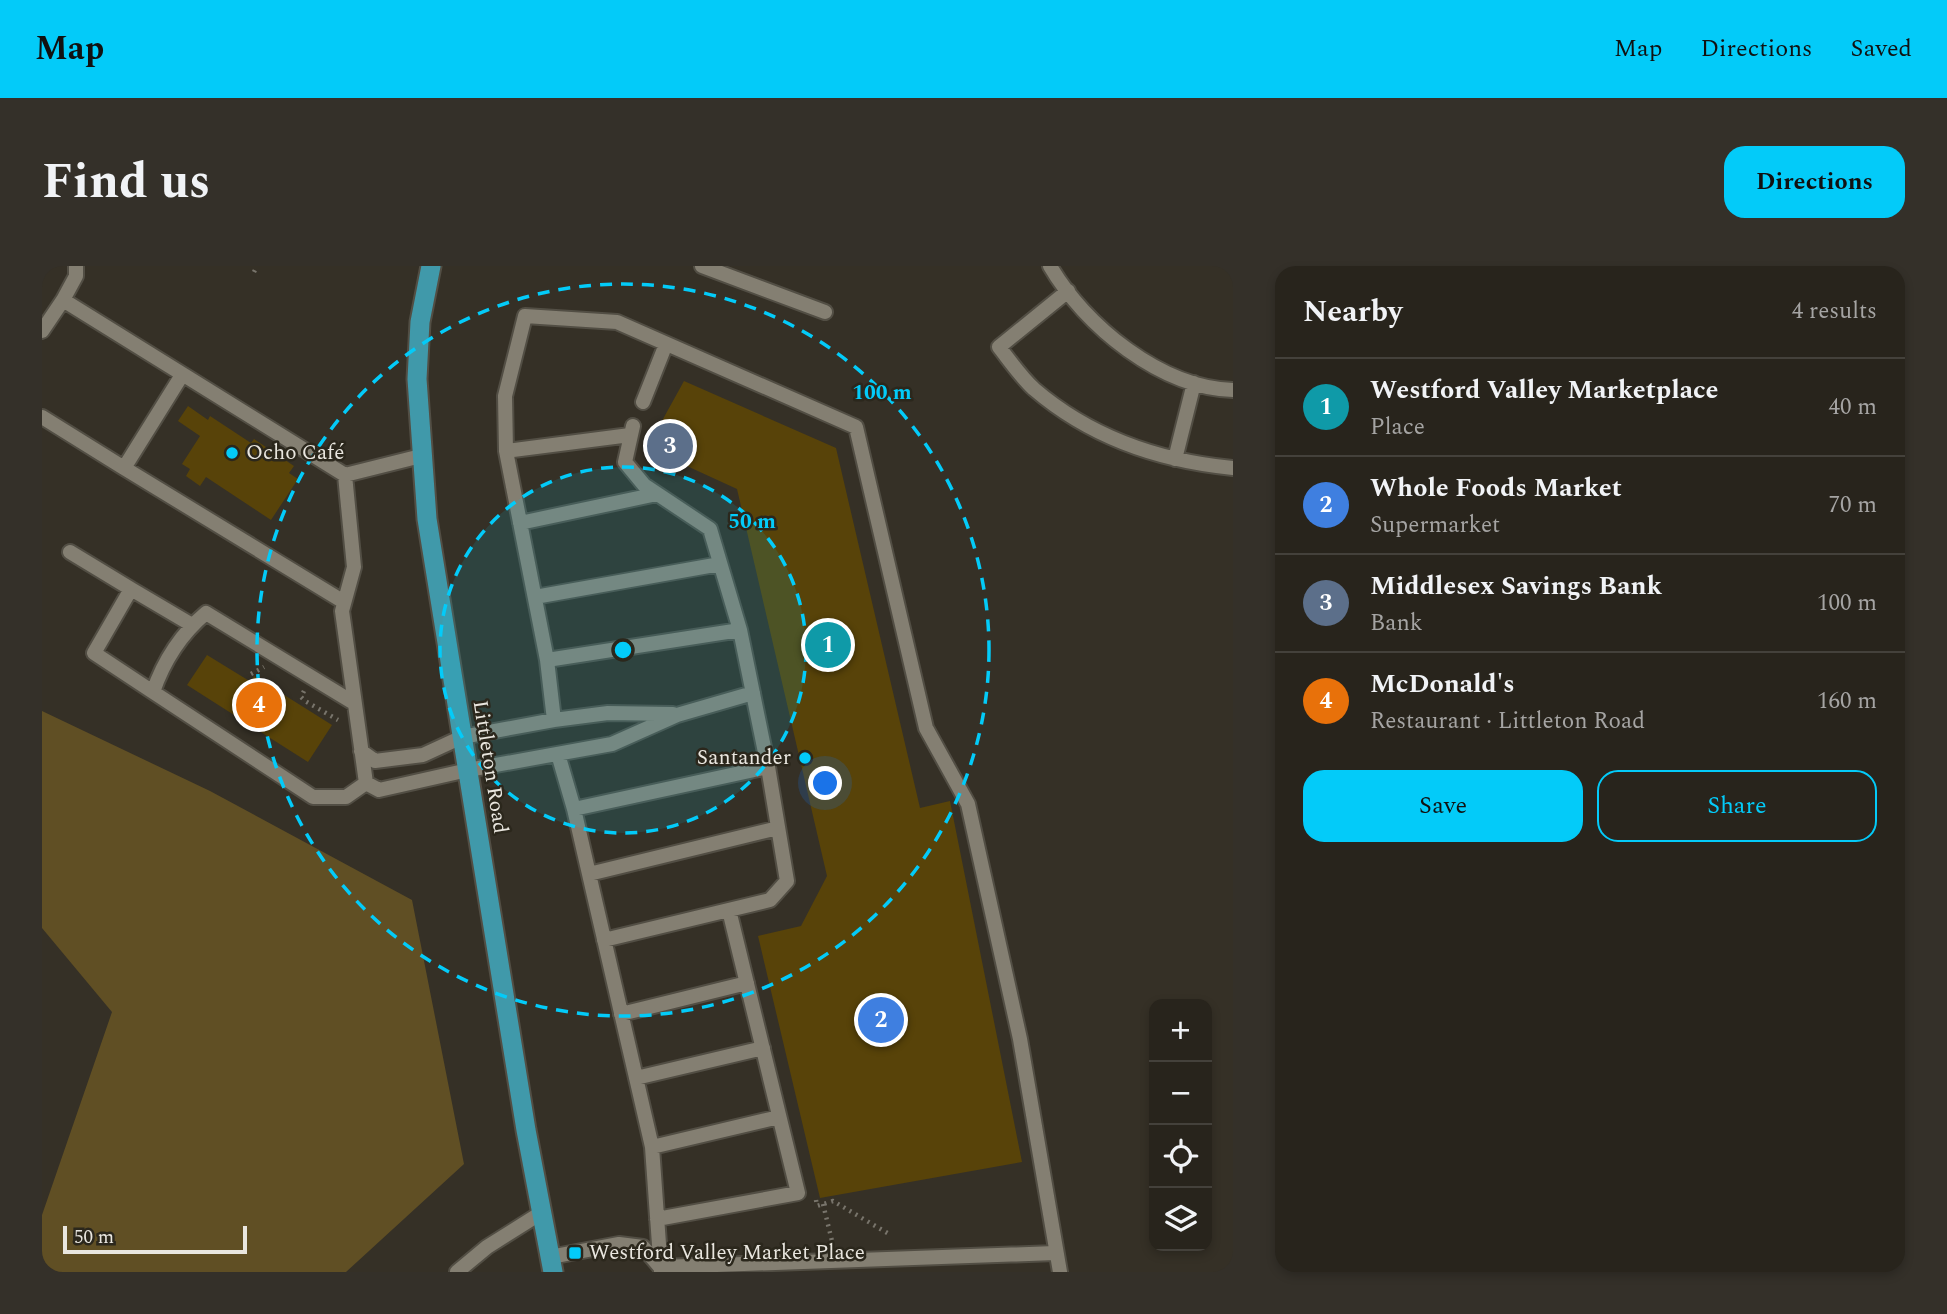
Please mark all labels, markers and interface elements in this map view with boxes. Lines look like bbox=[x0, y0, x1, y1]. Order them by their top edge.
text: Map bbox=[35, 24, 104, 74]
text: Map bbox=[1614, 31, 1662, 67]
text: Directions bbox=[1700, 31, 1812, 67]
text: Saved bbox=[1850, 31, 1912, 67]
text: Find us bbox=[42, 145, 210, 220]
button: Directions bbox=[1724, 146, 1905, 218]
text: Nearby bbox=[1303, 289, 1402, 335]
text: 4 results bbox=[1792, 294, 1877, 329]
text: Westford Valley Marketplace bbox=[1370, 370, 1718, 410]
text: 100 m bbox=[852, 377, 912, 409]
text: 1 bbox=[1320, 390, 1332, 425]
text: 40 m bbox=[1828, 390, 1877, 425]
text: Place bbox=[1370, 410, 1425, 445]
pin: 3 bbox=[647, 420, 693, 472]
place label: Ocho Café bbox=[246, 437, 344, 469]
marker: Ocho Café bbox=[224, 445, 240, 461]
text: Whole Foods Market bbox=[1370, 468, 1622, 508]
text: 2 bbox=[1320, 488, 1332, 523]
text: 70 m bbox=[1828, 488, 1877, 523]
text: 50 m bbox=[728, 506, 776, 538]
text: Supermarket bbox=[1370, 508, 1500, 543]
text: Middlesex Savings Bank bbox=[1370, 566, 1662, 606]
text: 3 bbox=[1320, 586, 1332, 621]
text: 100 m bbox=[1817, 586, 1877, 621]
text: Bank bbox=[1370, 606, 1423, 641]
pin: 1 bbox=[805, 619, 851, 671]
centre of rings bbox=[611, 638, 635, 662]
text: McDonald's bbox=[1370, 664, 1515, 704]
pin: 4 bbox=[236, 679, 282, 731]
text: 4 bbox=[1320, 684, 1332, 719]
text: 160 m bbox=[1817, 684, 1877, 719]
street label: Littleton Road bbox=[464, 698, 516, 836]
text: Restaurant · Littleton Road bbox=[1370, 704, 1645, 739]
place label: Santander bbox=[697, 742, 791, 774]
marker: Santander bbox=[797, 750, 813, 766]
your location bbox=[808, 766, 842, 800]
button: Save bbox=[1303, 770, 1583, 842]
button: Share bbox=[1597, 770, 1877, 842]
pin: 2 bbox=[858, 994, 904, 1046]
map controls bbox=[1149, 999, 1212, 1251]
button: + bbox=[1149, 999, 1212, 1062]
button: − bbox=[1149, 1062, 1212, 1125]
button: locate bbox=[1149, 1125, 1212, 1188]
button: layers bbox=[1149, 1188, 1212, 1251]
scale bar bbox=[63, 1223, 247, 1255]
text: 50 m bbox=[74, 1223, 114, 1252]
place label: Westford Valley Market Place bbox=[589, 1237, 865, 1269]
marker: Westford Valley Market Place bbox=[567, 1245, 583, 1261]

